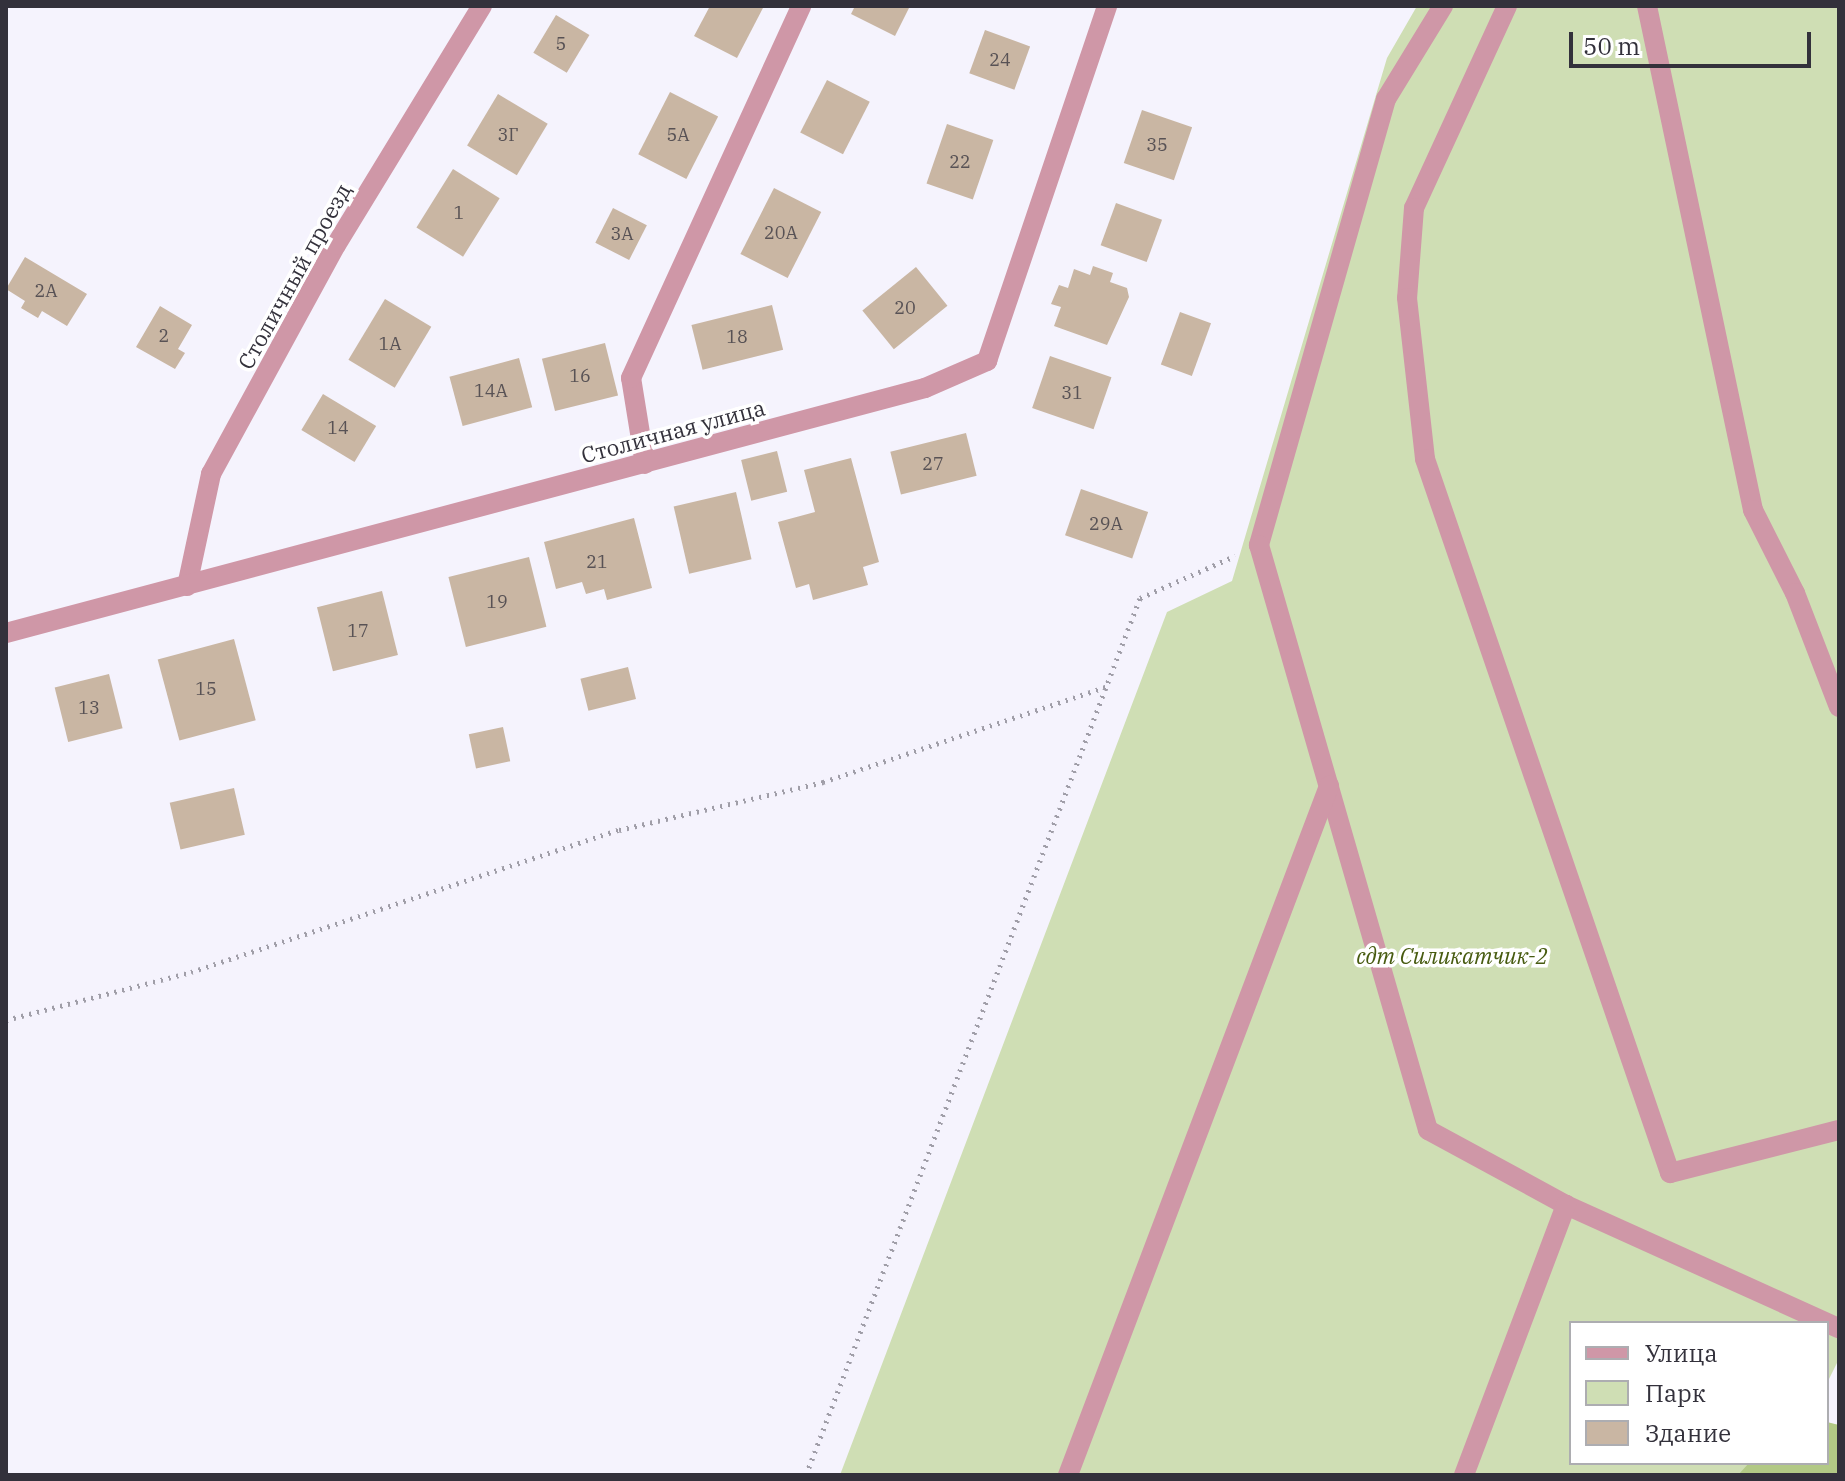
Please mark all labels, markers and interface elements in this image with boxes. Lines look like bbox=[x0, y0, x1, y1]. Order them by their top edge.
scale bar bbox=[1573, 16, 1815, 66]
text: 50 m bbox=[1583, 30, 1640, 62]
house number: 5 bbox=[556, 33, 566, 55]
house number: 24 bbox=[989, 49, 1011, 71]
house number: 3Г bbox=[498, 124, 518, 146]
house number: 5А bbox=[666, 124, 690, 146]
house number: 35 bbox=[1146, 134, 1168, 156]
house number: 22 bbox=[949, 151, 971, 173]
street label: Столичный проезд bbox=[232, 178, 356, 374]
house number: 1 bbox=[454, 202, 464, 224]
house number: 20А bbox=[764, 222, 798, 244]
house number: 3А bbox=[610, 223, 634, 245]
house number: 2А bbox=[34, 280, 58, 302]
house number: 20 bbox=[894, 297, 916, 319]
house number: 2 bbox=[159, 325, 169, 347]
house number: 18 bbox=[726, 326, 748, 348]
house number: 1А bbox=[378, 333, 402, 355]
house number: 16 bbox=[569, 365, 591, 387]
house number: 14А bbox=[474, 380, 508, 402]
house number: 31 bbox=[1061, 382, 1083, 404]
street label: Столичная улица bbox=[578, 394, 768, 468]
house number: 14 bbox=[327, 417, 349, 439]
house number: 27 bbox=[922, 453, 944, 475]
house number: 29А bbox=[1089, 513, 1123, 535]
house number: 21 bbox=[586, 551, 608, 573]
house number: 19 bbox=[486, 591, 508, 613]
house number: 17 bbox=[347, 620, 369, 642]
house number: 15 bbox=[195, 678, 217, 700]
house number: 13 bbox=[78, 697, 100, 719]
park label: сдт Силикатчик-2 bbox=[1356, 943, 1548, 969]
legend bbox=[1569, 1321, 1829, 1465]
text: Улица bbox=[1645, 1337, 1718, 1369]
text: Парк bbox=[1645, 1377, 1706, 1409]
text: Здание bbox=[1645, 1417, 1731, 1449]

